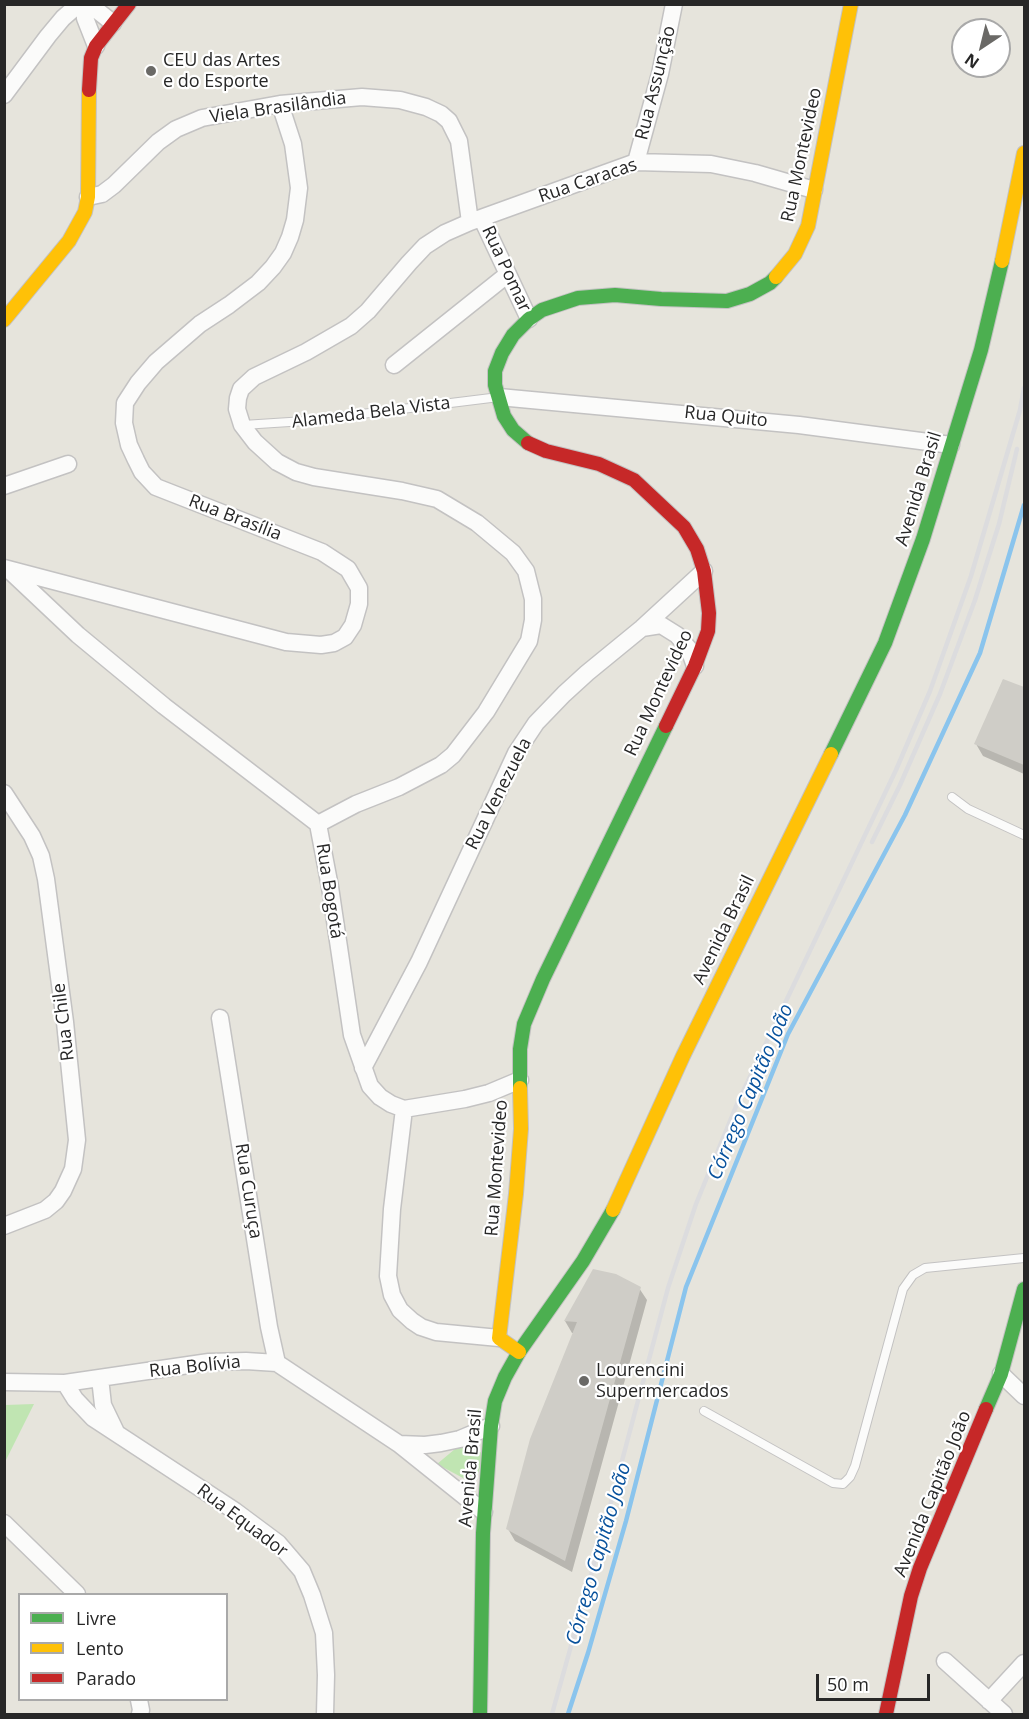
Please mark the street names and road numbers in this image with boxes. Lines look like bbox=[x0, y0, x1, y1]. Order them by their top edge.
street label: Rua Assunção bbox=[631, 24, 681, 142]
street label: Rua Montevideo bbox=[777, 86, 827, 224]
street label: Viela Brasilândia bbox=[208, 88, 348, 128]
street label: Rua Caracas bbox=[536, 154, 640, 208]
street label: Rua Pomar bbox=[477, 223, 535, 315]
street label: Alameda Bela Vista bbox=[290, 393, 452, 433]
street label: Rua Quito bbox=[683, 402, 769, 432]
street label: Avenida Brasil bbox=[891, 429, 947, 549]
street label: Rua Brasília bbox=[185, 490, 285, 546]
street label: Rua Montevideo bbox=[620, 626, 698, 760]
street label: Rua Venezuela bbox=[461, 734, 537, 854]
street label: Rua Bogotá bbox=[311, 842, 347, 940]
street label: Avenida Brasil bbox=[688, 872, 760, 988]
street label: Rua Chile bbox=[49, 982, 79, 1062]
street label: Rua Montevideo bbox=[481, 1099, 513, 1237]
street label: Rua Curuça bbox=[230, 1142, 266, 1240]
street label: Rua Bolívia bbox=[148, 1351, 242, 1383]
street label: Avenida Brasil bbox=[455, 1408, 487, 1528]
street label: Avenida Capitão João bbox=[890, 1408, 976, 1580]
street label: Rua Equador bbox=[192, 1480, 292, 1562]

